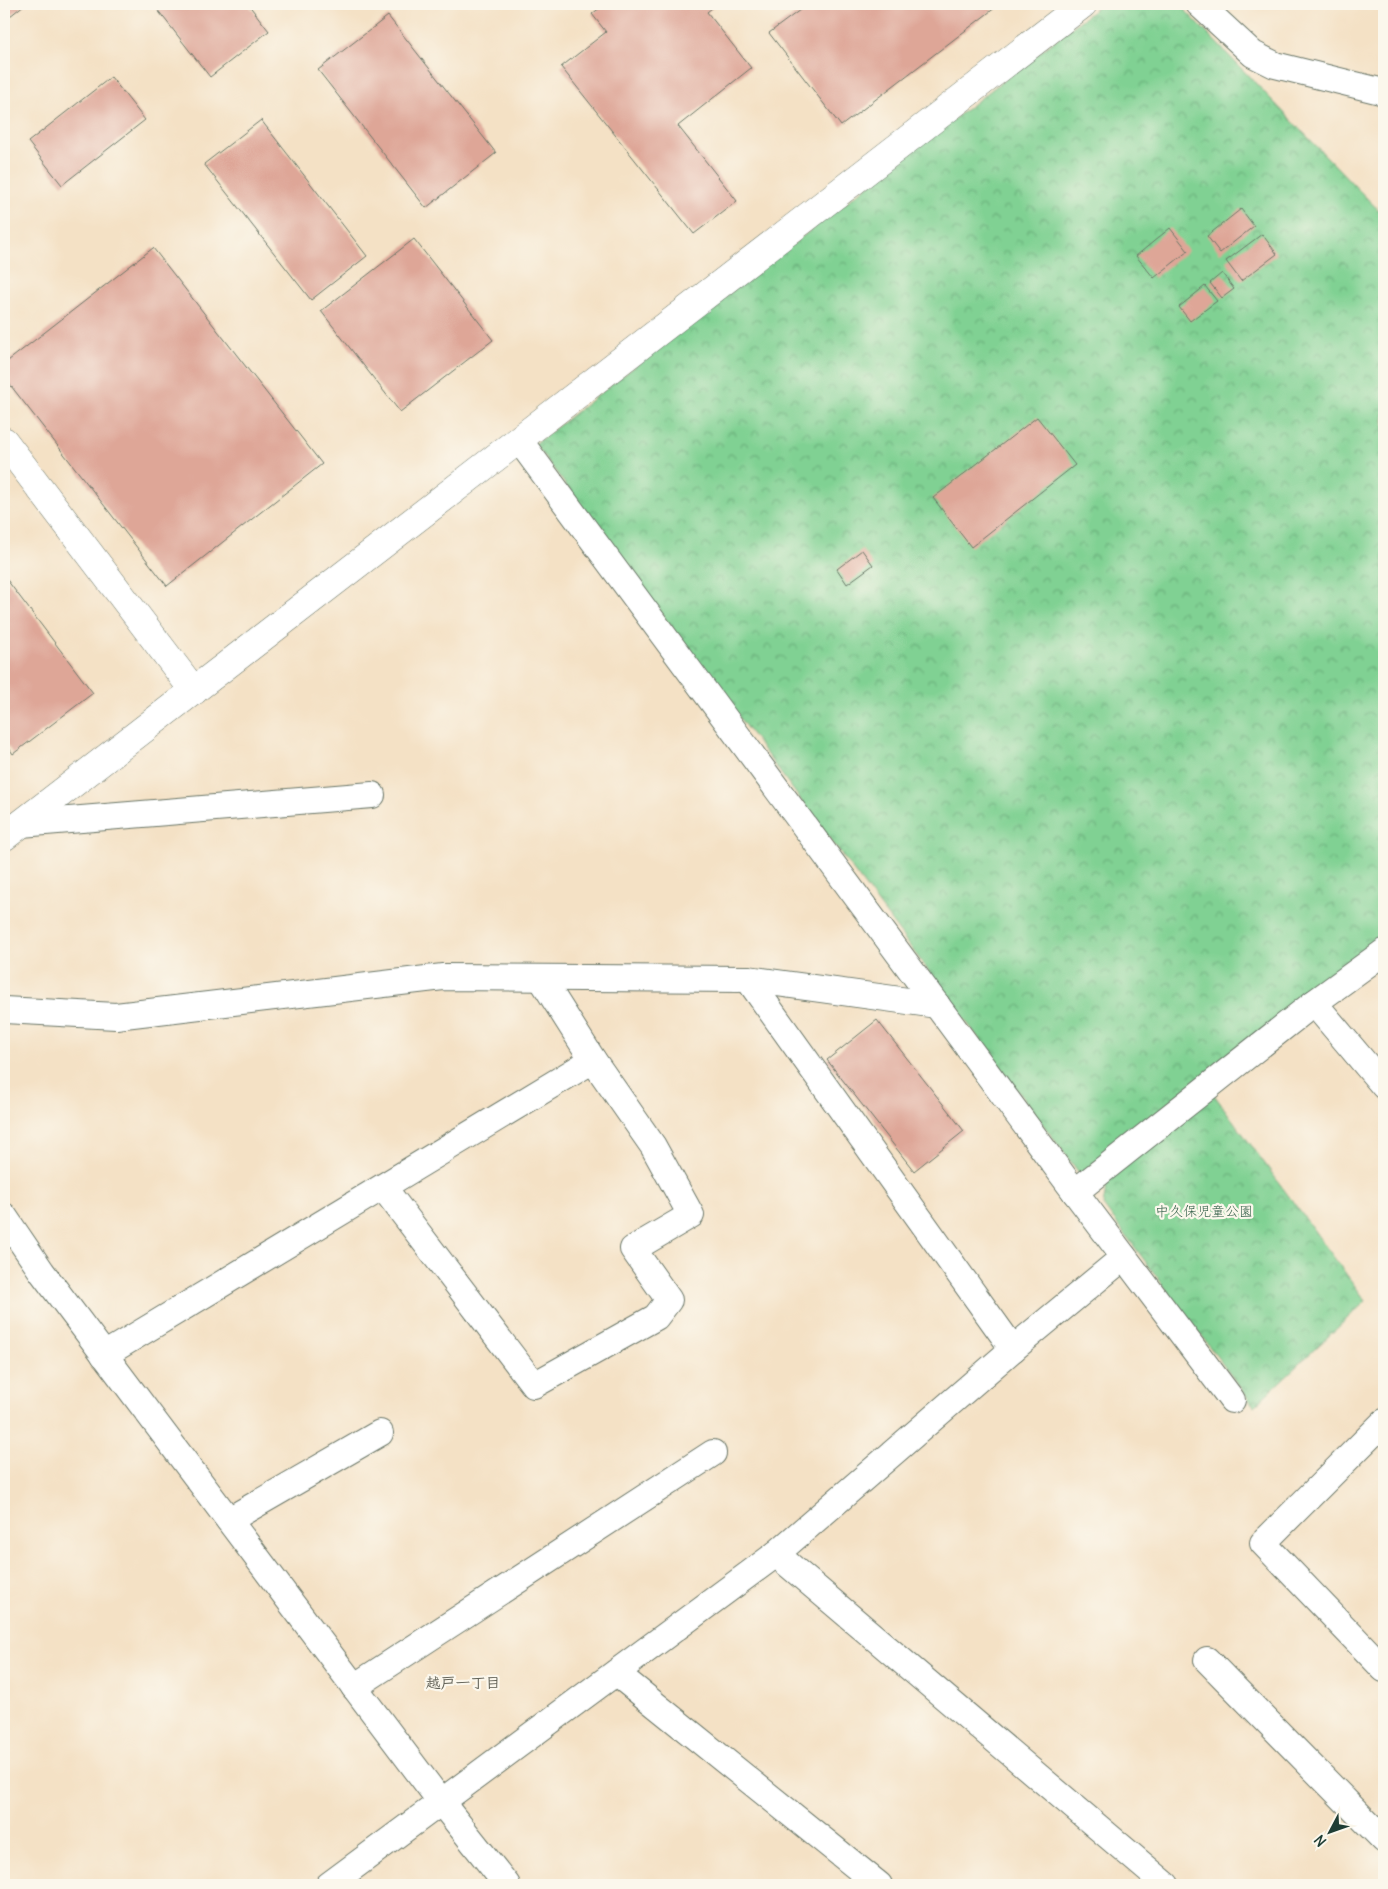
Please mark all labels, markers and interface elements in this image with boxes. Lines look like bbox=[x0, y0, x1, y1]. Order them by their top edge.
park label: 中久保児童公園 bbox=[1155, 1202, 1253, 1220]
district label: 越戸一丁目 bbox=[425, 1673, 501, 1692]
north arrow bbox=[1306, 1806, 1356, 1856]
text: N bbox=[1310, 1831, 1330, 1850]

